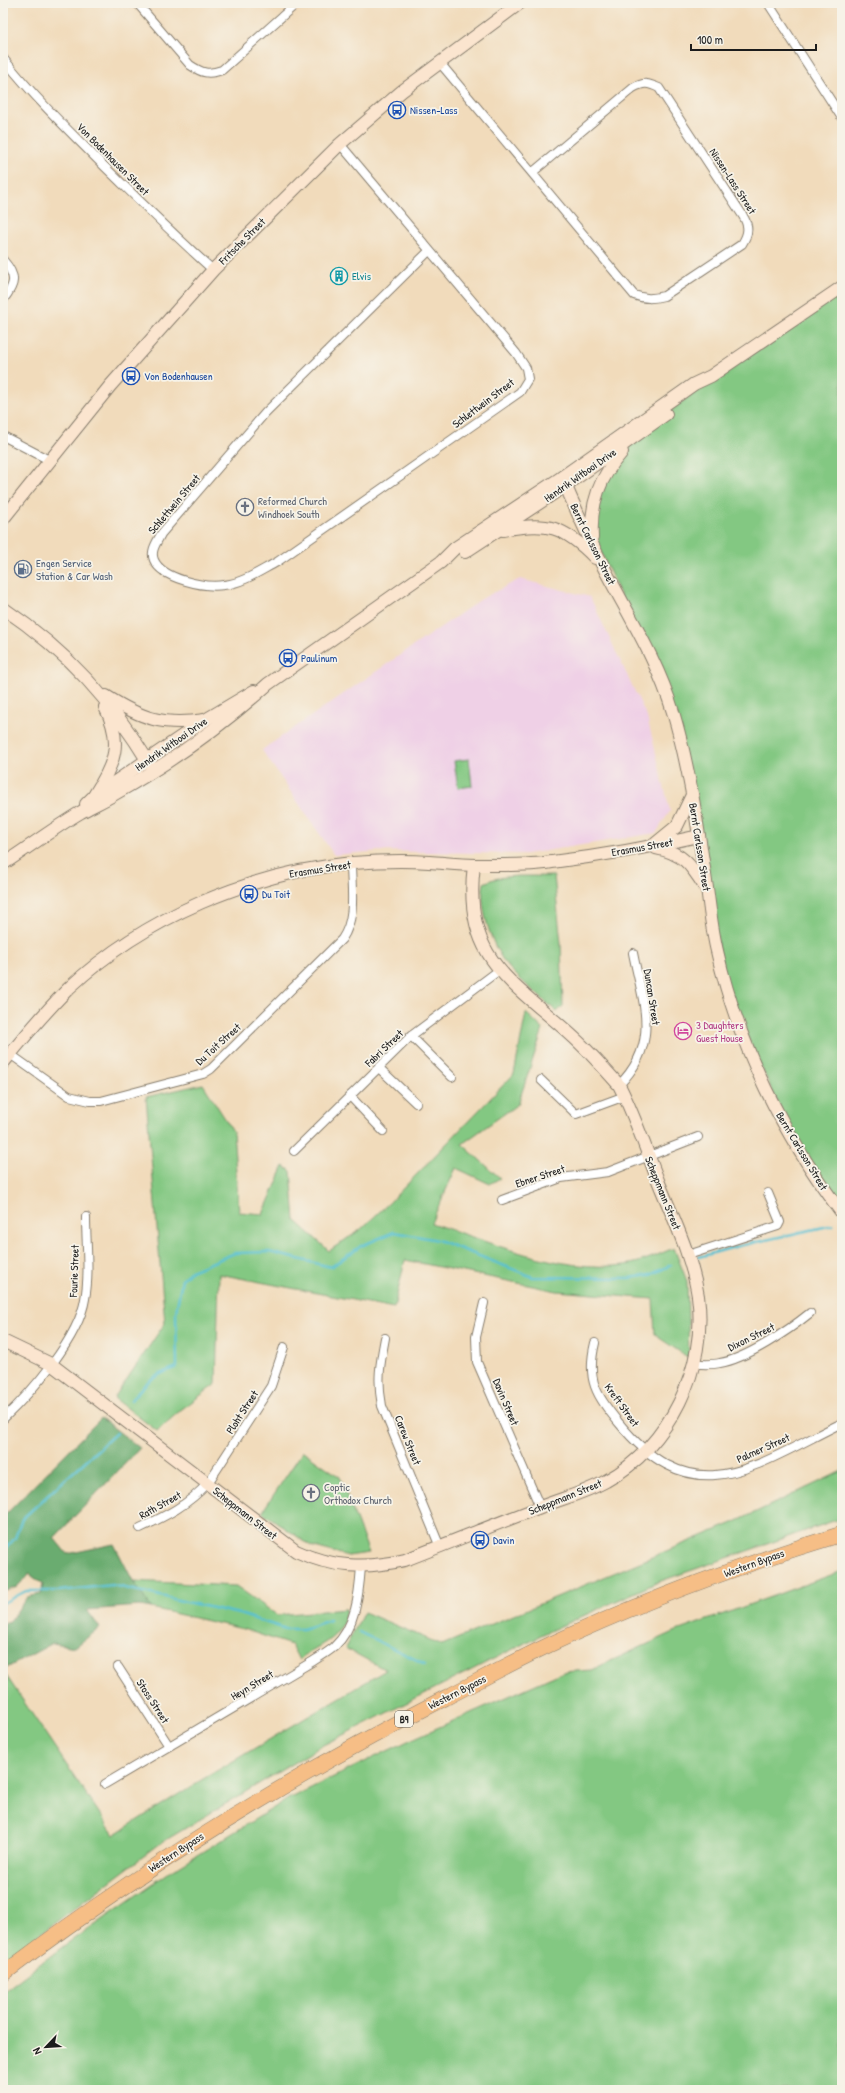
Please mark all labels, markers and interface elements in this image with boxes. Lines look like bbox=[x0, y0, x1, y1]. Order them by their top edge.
scale bar bbox=[691, 26, 816, 52]
text: 100 m bbox=[697, 31, 723, 48]
bus stop icon: Nissen-Lass bbox=[387, 100, 407, 120]
place label: Nissen-Lass bbox=[410, 103, 457, 117]
street label: Von Bodenhausen Street bbox=[74, 120, 152, 198]
street label: Nissen-Lass Street bbox=[707, 145, 760, 217]
street label: Fritsche Street bbox=[215, 215, 268, 268]
building icon: Elvis bbox=[329, 266, 349, 286]
place label: Elvis bbox=[352, 269, 371, 283]
bus stop icon: Von Bodenhausen bbox=[121, 366, 141, 386]
place label: Von Bodenhausen bbox=[144, 369, 213, 383]
street label: Schlettwein Street bbox=[449, 375, 517, 431]
street label: Hendrik Witbooi Drive bbox=[541, 445, 619, 505]
street label: Schlettwein Street bbox=[145, 471, 203, 537]
place label: Reformed Church Windhoek South bbox=[258, 494, 327, 521]
church icon: Reformed Church Windhoek South bbox=[235, 497, 255, 517]
street label: Bernt Carlsson Street bbox=[567, 501, 619, 587]
place label: Engen Service Station & Car Wash bbox=[36, 556, 113, 583]
fuel station icon: Engen Service Station & Car Wash bbox=[13, 559, 33, 579]
bus stop icon: Paulinum bbox=[278, 648, 298, 668]
place label: Paulinum bbox=[301, 651, 338, 665]
street label: Hendrik Witbooi Drive bbox=[132, 714, 210, 774]
street label: Bernt Carlsson Street bbox=[686, 802, 714, 892]
street label: Erasmus Street bbox=[610, 835, 674, 859]
street label: Erasmus Street bbox=[288, 857, 352, 881]
bus stop icon: Du Toit bbox=[239, 884, 259, 904]
place label: Du Toit bbox=[262, 887, 290, 901]
street label: Duncan Street bbox=[641, 968, 663, 1026]
place label: 3 Daughters Guest House bbox=[696, 1018, 744, 1045]
street label: Du Toit Street bbox=[192, 1020, 244, 1068]
hotel icon: 3 Daughters Guest House bbox=[673, 1021, 693, 1041]
street label: Fabri Street bbox=[361, 1026, 406, 1070]
street label: Bernt Carlsson Street bbox=[773, 1109, 831, 1193]
street label: Scheppmann Street bbox=[642, 1154, 684, 1232]
street label: Ebner Street bbox=[514, 1161, 567, 1191]
street label: Fourie Street bbox=[66, 1244, 82, 1298]
street label: Dixon Street bbox=[725, 1320, 777, 1354]
street label: Davin Street bbox=[490, 1376, 522, 1428]
street label: Kreft Street bbox=[602, 1381, 643, 1430]
street label: Ploht Street bbox=[223, 1387, 261, 1436]
street label: Carew Street bbox=[392, 1413, 424, 1467]
street label: Palmer Street bbox=[734, 1430, 792, 1466]
street label: Scheppmann Street bbox=[526, 1476, 604, 1518]
place label: Coptic Orthodox Church bbox=[324, 1480, 392, 1507]
church icon: Coptic Orthodox Church bbox=[301, 1483, 321, 1503]
street label: Scheppmann Street bbox=[210, 1484, 280, 1543]
street label: Rath Street bbox=[137, 1488, 184, 1522]
bus stop icon: Davin bbox=[470, 1530, 490, 1550]
place label: Davin bbox=[493, 1533, 514, 1547]
street label: Western Bypass bbox=[722, 1546, 786, 1580]
street label: Heyn Street bbox=[228, 1667, 276, 1703]
street label: Western Bypass bbox=[426, 1671, 488, 1713]
street label: Stoss Street bbox=[134, 1676, 173, 1726]
road number: B9 bbox=[395, 1711, 413, 1727]
street label: Western Bypass bbox=[146, 1829, 206, 1875]
north arrow bbox=[26, 2027, 66, 2067]
text: N bbox=[29, 2045, 45, 2057]

